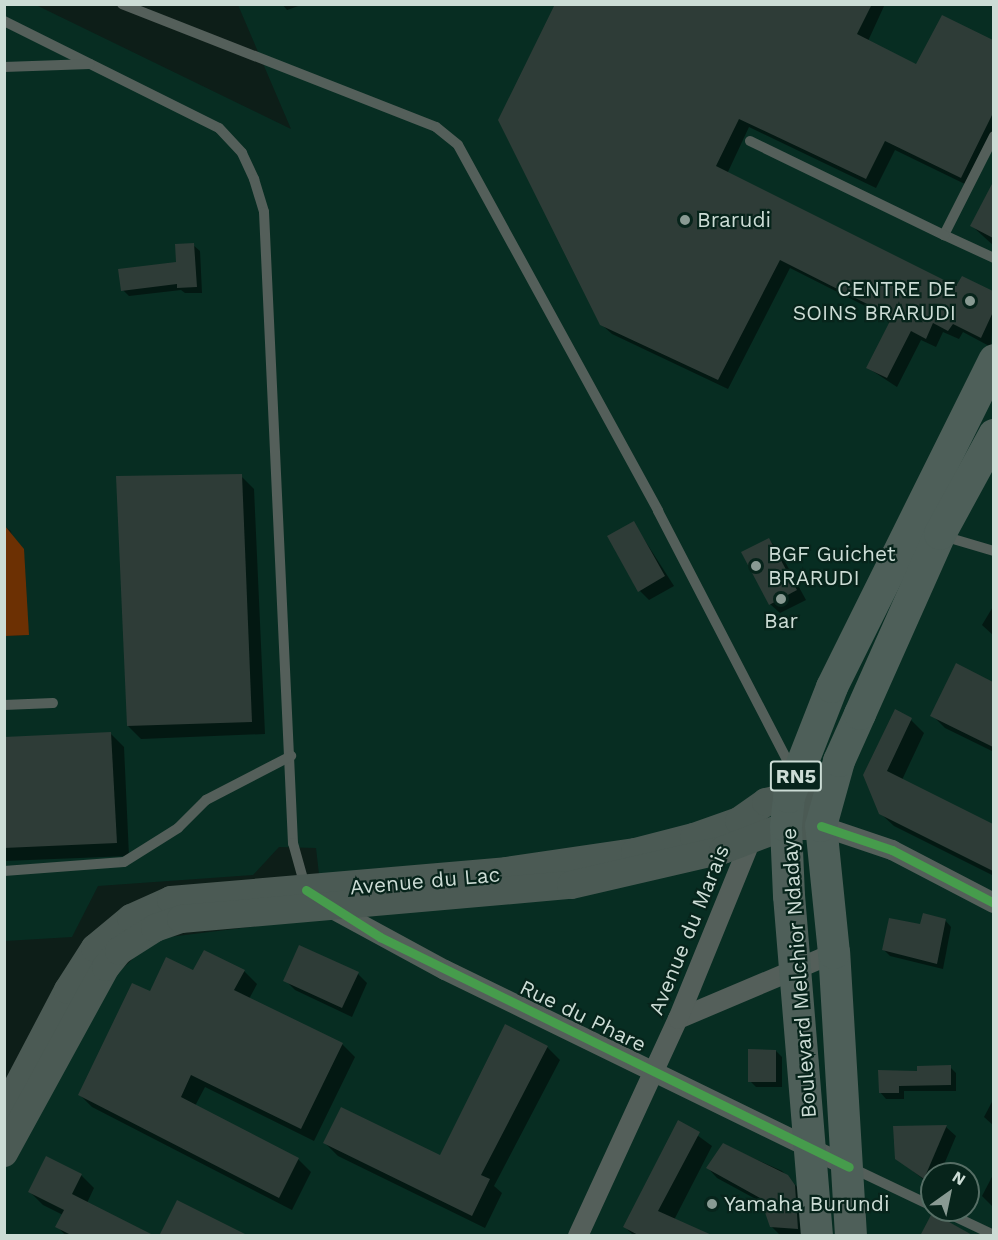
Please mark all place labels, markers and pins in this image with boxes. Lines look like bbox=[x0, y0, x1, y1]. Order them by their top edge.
place label: Brarudi bbox=[697, 207, 771, 233]
marker: Brarudi bbox=[678, 213, 692, 227]
place label: CENTRE DE SOINS BRARUDI bbox=[793, 276, 956, 326]
marker: CENTRE DE SOINS BRARUDI bbox=[961, 292, 979, 310]
place label: BGF Guichet BRARUDI bbox=[768, 541, 896, 591]
marker: BGF Guichet BRARUDI bbox=[749, 559, 763, 573]
marker: Bar bbox=[774, 592, 788, 606]
place label: Bar bbox=[764, 608, 798, 634]
place label: Yamaha Burundi bbox=[724, 1191, 890, 1217]
marker: Yamaha Burundi bbox=[705, 1197, 719, 1211]

